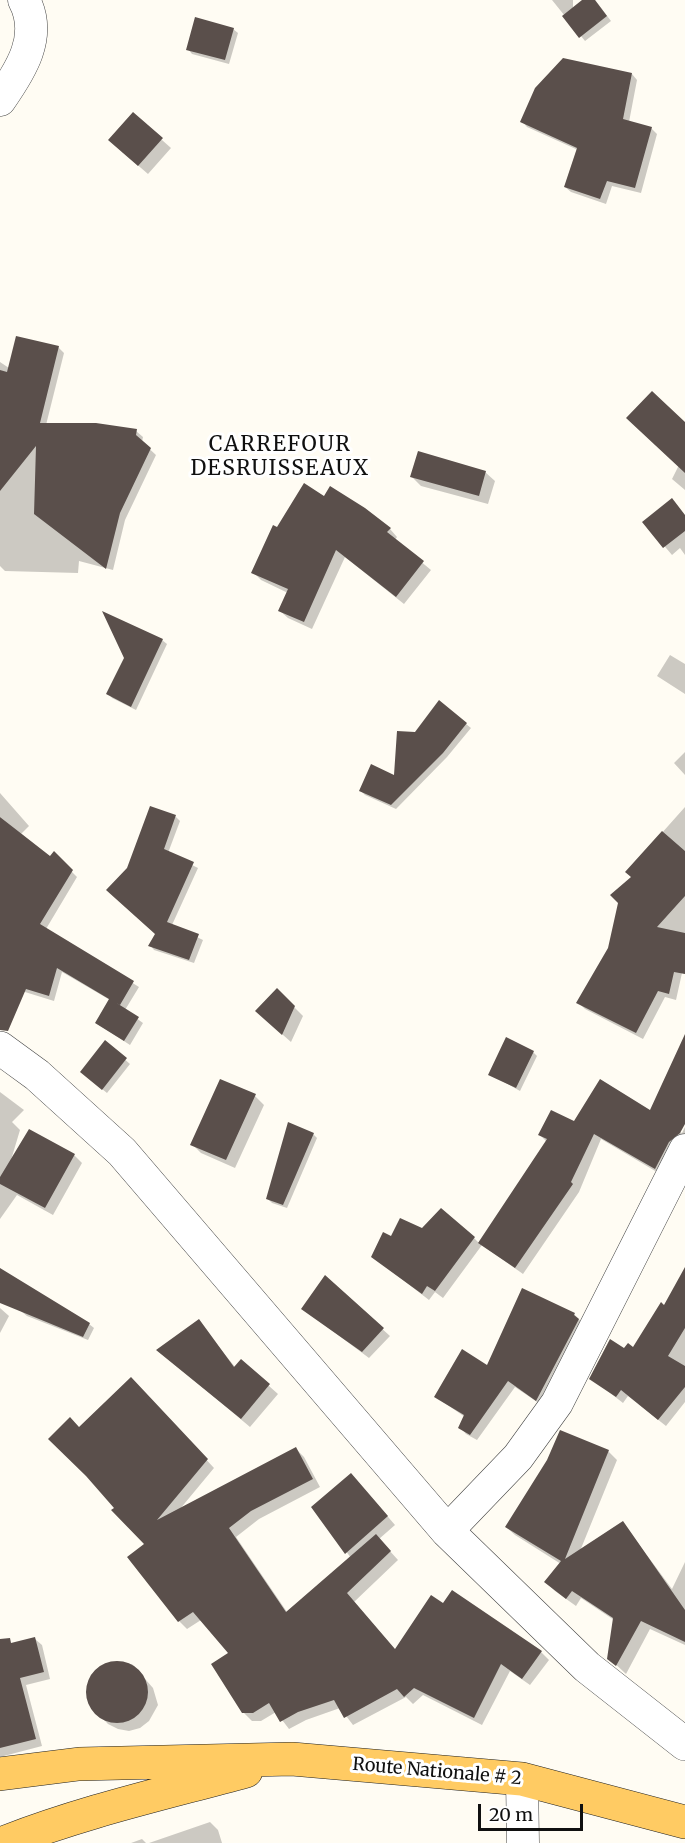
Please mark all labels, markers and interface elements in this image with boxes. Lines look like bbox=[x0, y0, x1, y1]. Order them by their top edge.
district label: CARREFOUR DESRUISSEAUX bbox=[191, 432, 369, 482]
street label: Route Nationale # 2 bbox=[352, 1754, 522, 1790]
scale bar bbox=[481, 1792, 586, 1830]
text: 20 m bbox=[489, 1803, 533, 1826]

